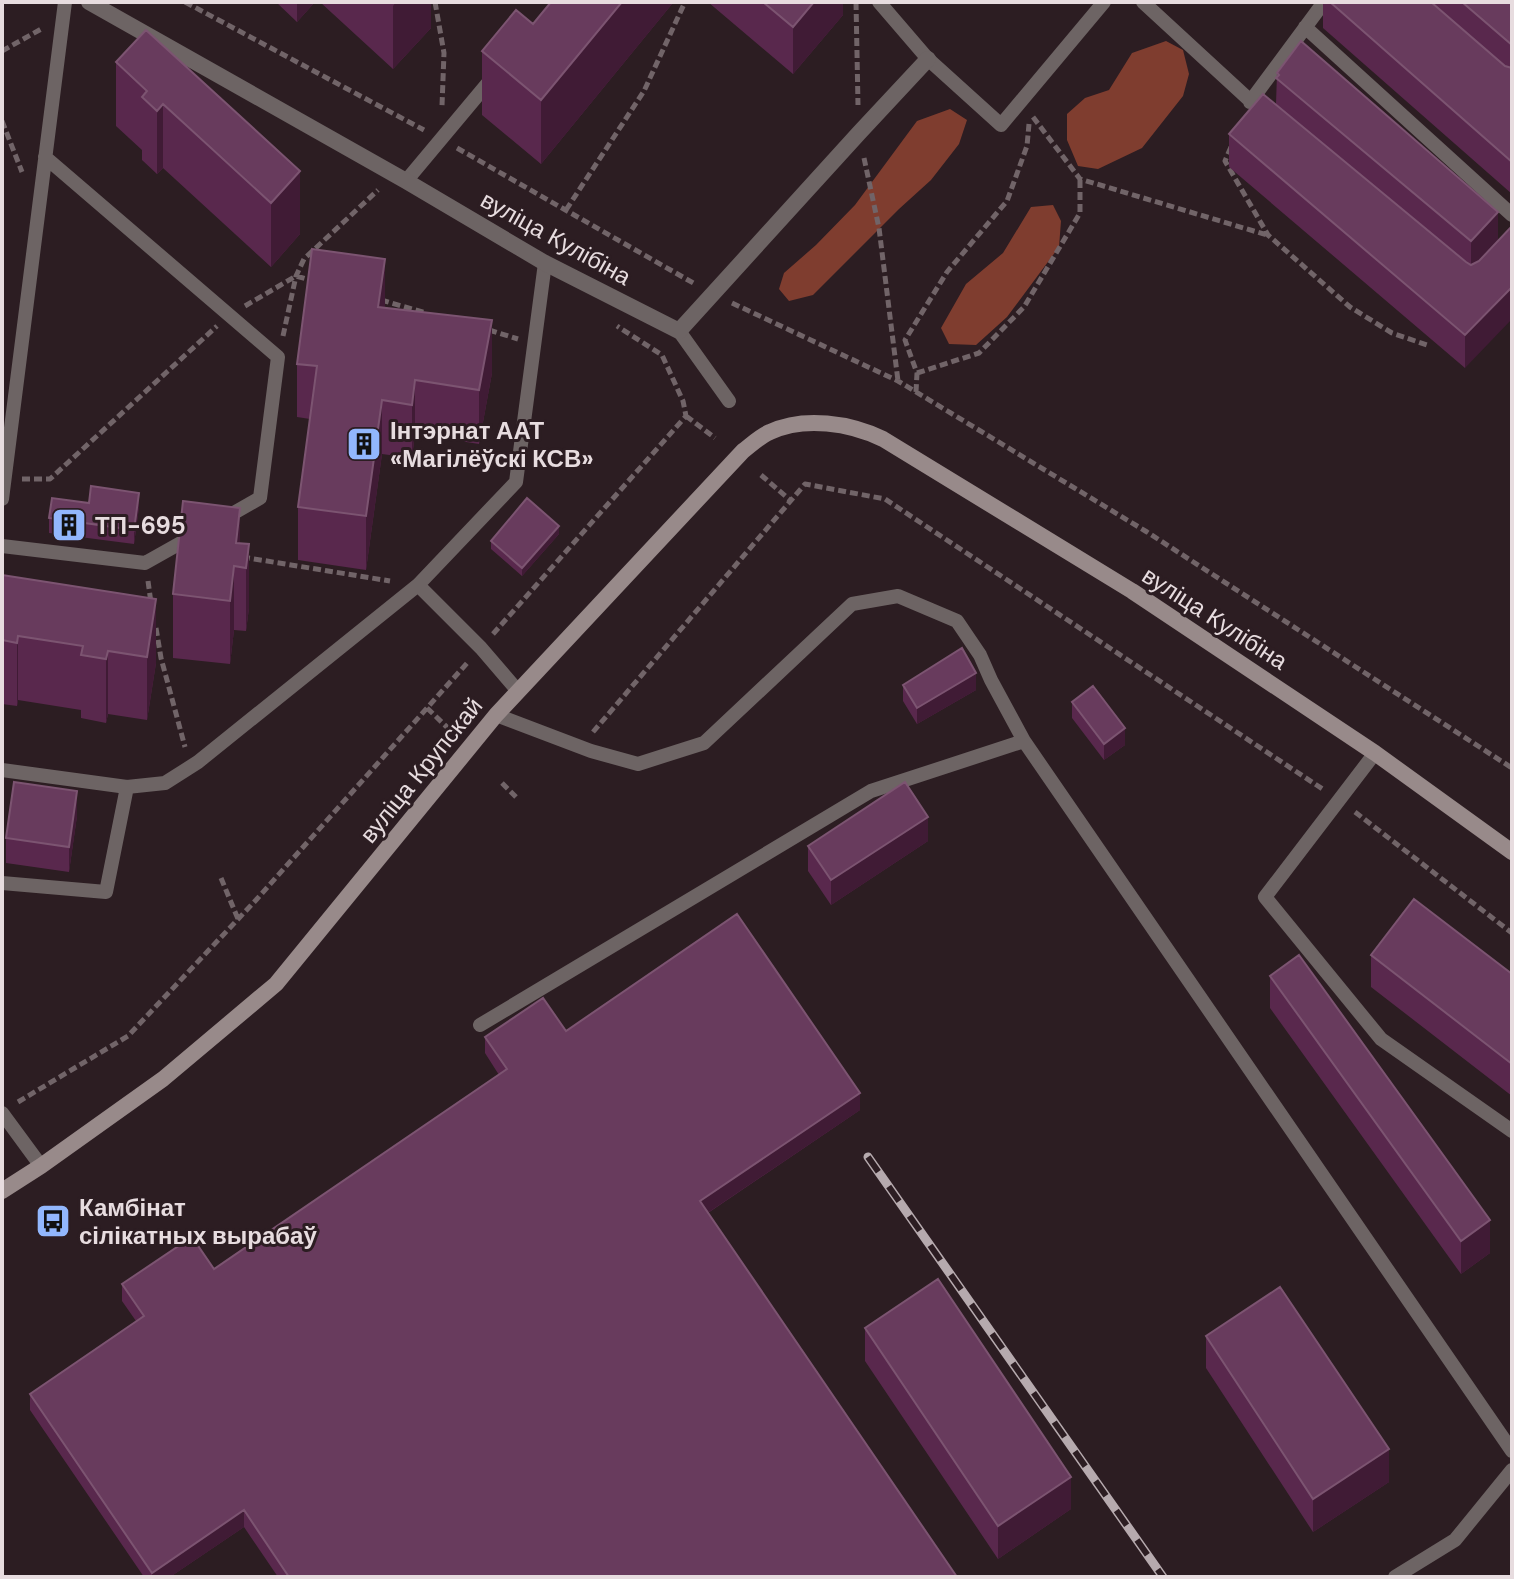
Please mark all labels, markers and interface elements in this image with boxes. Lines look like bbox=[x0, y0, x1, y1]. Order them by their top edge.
street label: вуліца Кулібіна bbox=[475, 184, 637, 292]
place label: Інтэрнат ААТ «Магілёўскі КСВ» bbox=[390, 415, 594, 474]
building icon: Інтэрнат ААТ «Магілёўскі КСВ» bbox=[345, 425, 383, 463]
building icon: ТП-695 bbox=[50, 506, 88, 544]
place label: ТП-695 bbox=[95, 510, 186, 541]
street label: вуліца Кулібіна bbox=[1137, 560, 1294, 677]
street label: вуліца Крупскай bbox=[353, 691, 489, 849]
place label: Камбінат сілікатных вырабаў bbox=[79, 1192, 317, 1251]
bus stop icon: Камбінат сілікатных вырабаў bbox=[34, 1202, 72, 1240]

